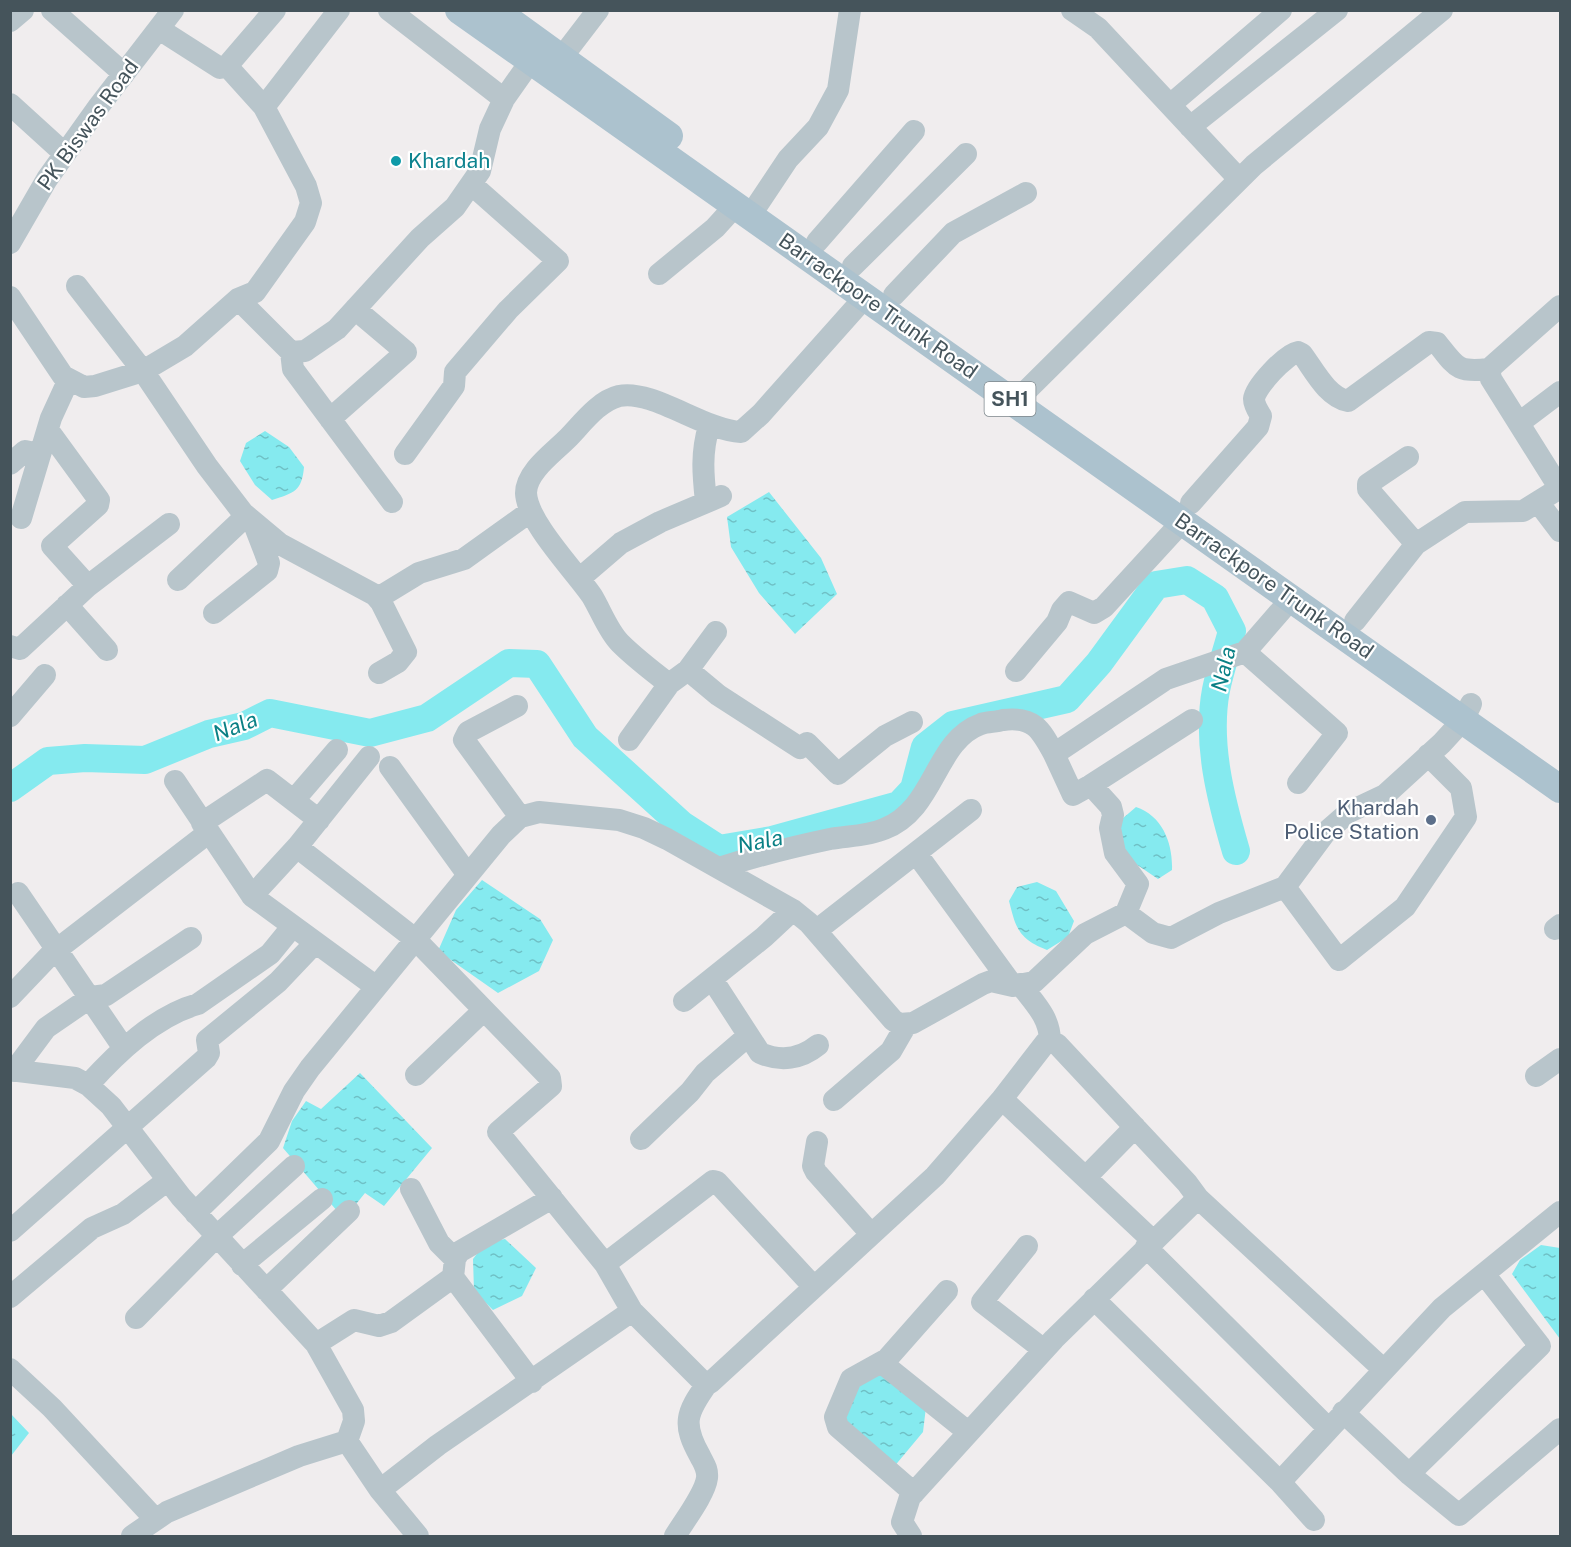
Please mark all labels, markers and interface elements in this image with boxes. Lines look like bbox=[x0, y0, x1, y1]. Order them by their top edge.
street label: PK Biswas Road bbox=[32, 54, 143, 195]
place label: Khardah bbox=[408, 148, 490, 173]
marker: Khardah bbox=[389, 154, 403, 168]
street label: Barrackpore Trunk Road bbox=[774, 227, 982, 384]
road number: SH1 bbox=[984, 382, 1036, 416]
street label: Barrackpore Trunk Road bbox=[1170, 507, 1378, 664]
water label: Nala bbox=[1205, 644, 1241, 694]
water label: Nala bbox=[209, 706, 261, 746]
place label: Khardah Police Station bbox=[1284, 795, 1419, 844]
marker: Khardah Police Station bbox=[1424, 813, 1438, 827]
water label: Nala bbox=[735, 824, 785, 858]

